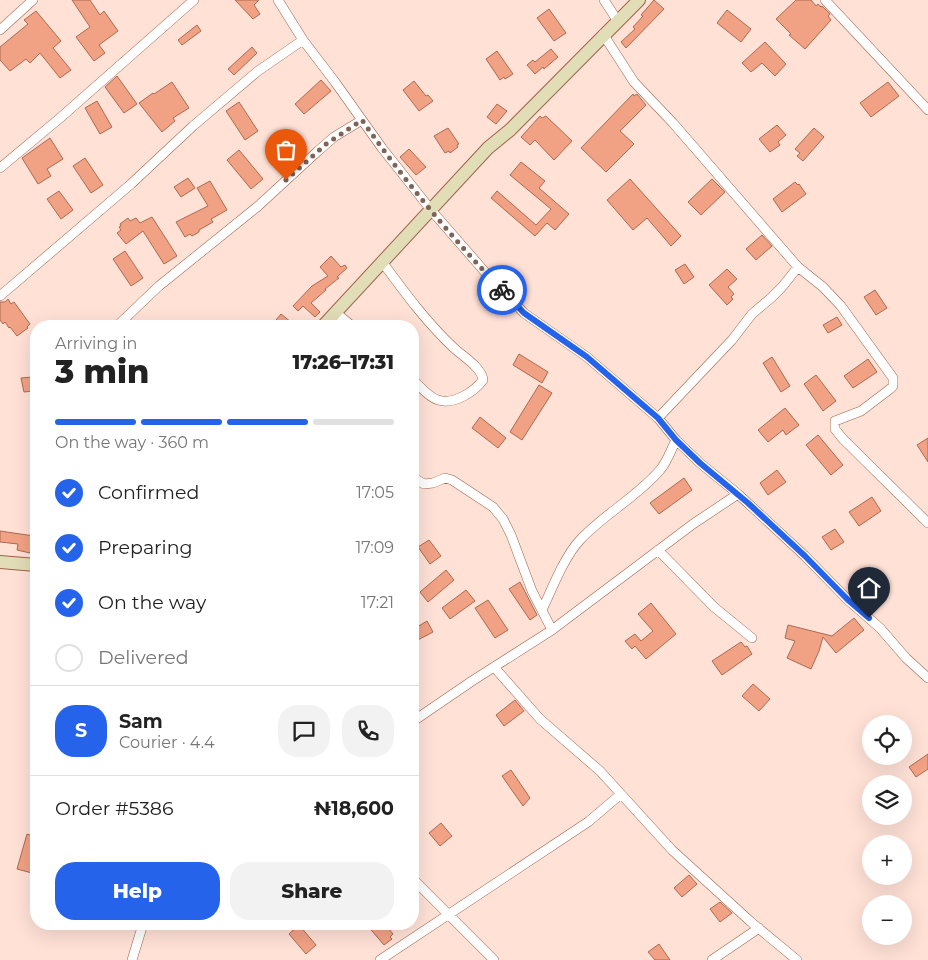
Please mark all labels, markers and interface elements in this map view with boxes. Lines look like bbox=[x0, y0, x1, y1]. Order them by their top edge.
pin bbox=[265, 129, 307, 180]
icon: bag bbox=[272, 136, 300, 164]
courier bbox=[477, 265, 527, 315]
icon: bike bbox=[488, 276, 516, 304]
text: Arriving in bbox=[55, 334, 137, 353]
text: 17:26–17:31 bbox=[293, 351, 394, 374]
text: 3 min bbox=[55, 352, 149, 391]
text: On the way · 360 m bbox=[55, 433, 209, 452]
icon: check bbox=[55, 479, 83, 507]
text: Confirmed bbox=[98, 481, 199, 504]
text: 17:05 bbox=[356, 483, 394, 502]
icon: check bbox=[55, 534, 83, 562]
text: Preparing bbox=[98, 536, 193, 559]
text: 17:09 bbox=[355, 538, 394, 557]
pin bbox=[848, 567, 890, 618]
icon: home bbox=[855, 574, 883, 602]
icon: check bbox=[55, 589, 83, 617]
text: On the way bbox=[98, 591, 206, 614]
text: 17:21 bbox=[361, 593, 394, 612]
text: Delivered bbox=[98, 646, 189, 669]
button: chat bbox=[278, 705, 330, 757]
button: phone bbox=[342, 705, 394, 757]
text: Sam bbox=[119, 710, 163, 733]
map controls bbox=[862, 715, 912, 945]
button: locate bbox=[862, 715, 912, 765]
text: S bbox=[75, 719, 87, 742]
text: Courier · 4.4 bbox=[119, 733, 215, 752]
button: layers bbox=[862, 775, 912, 825]
text: Order #5386 bbox=[55, 797, 174, 820]
text: ₦18,600 bbox=[314, 797, 394, 820]
button: + bbox=[862, 835, 912, 885]
button: Help bbox=[55, 862, 220, 920]
button: Share bbox=[230, 862, 394, 920]
button: − bbox=[862, 895, 912, 945]

